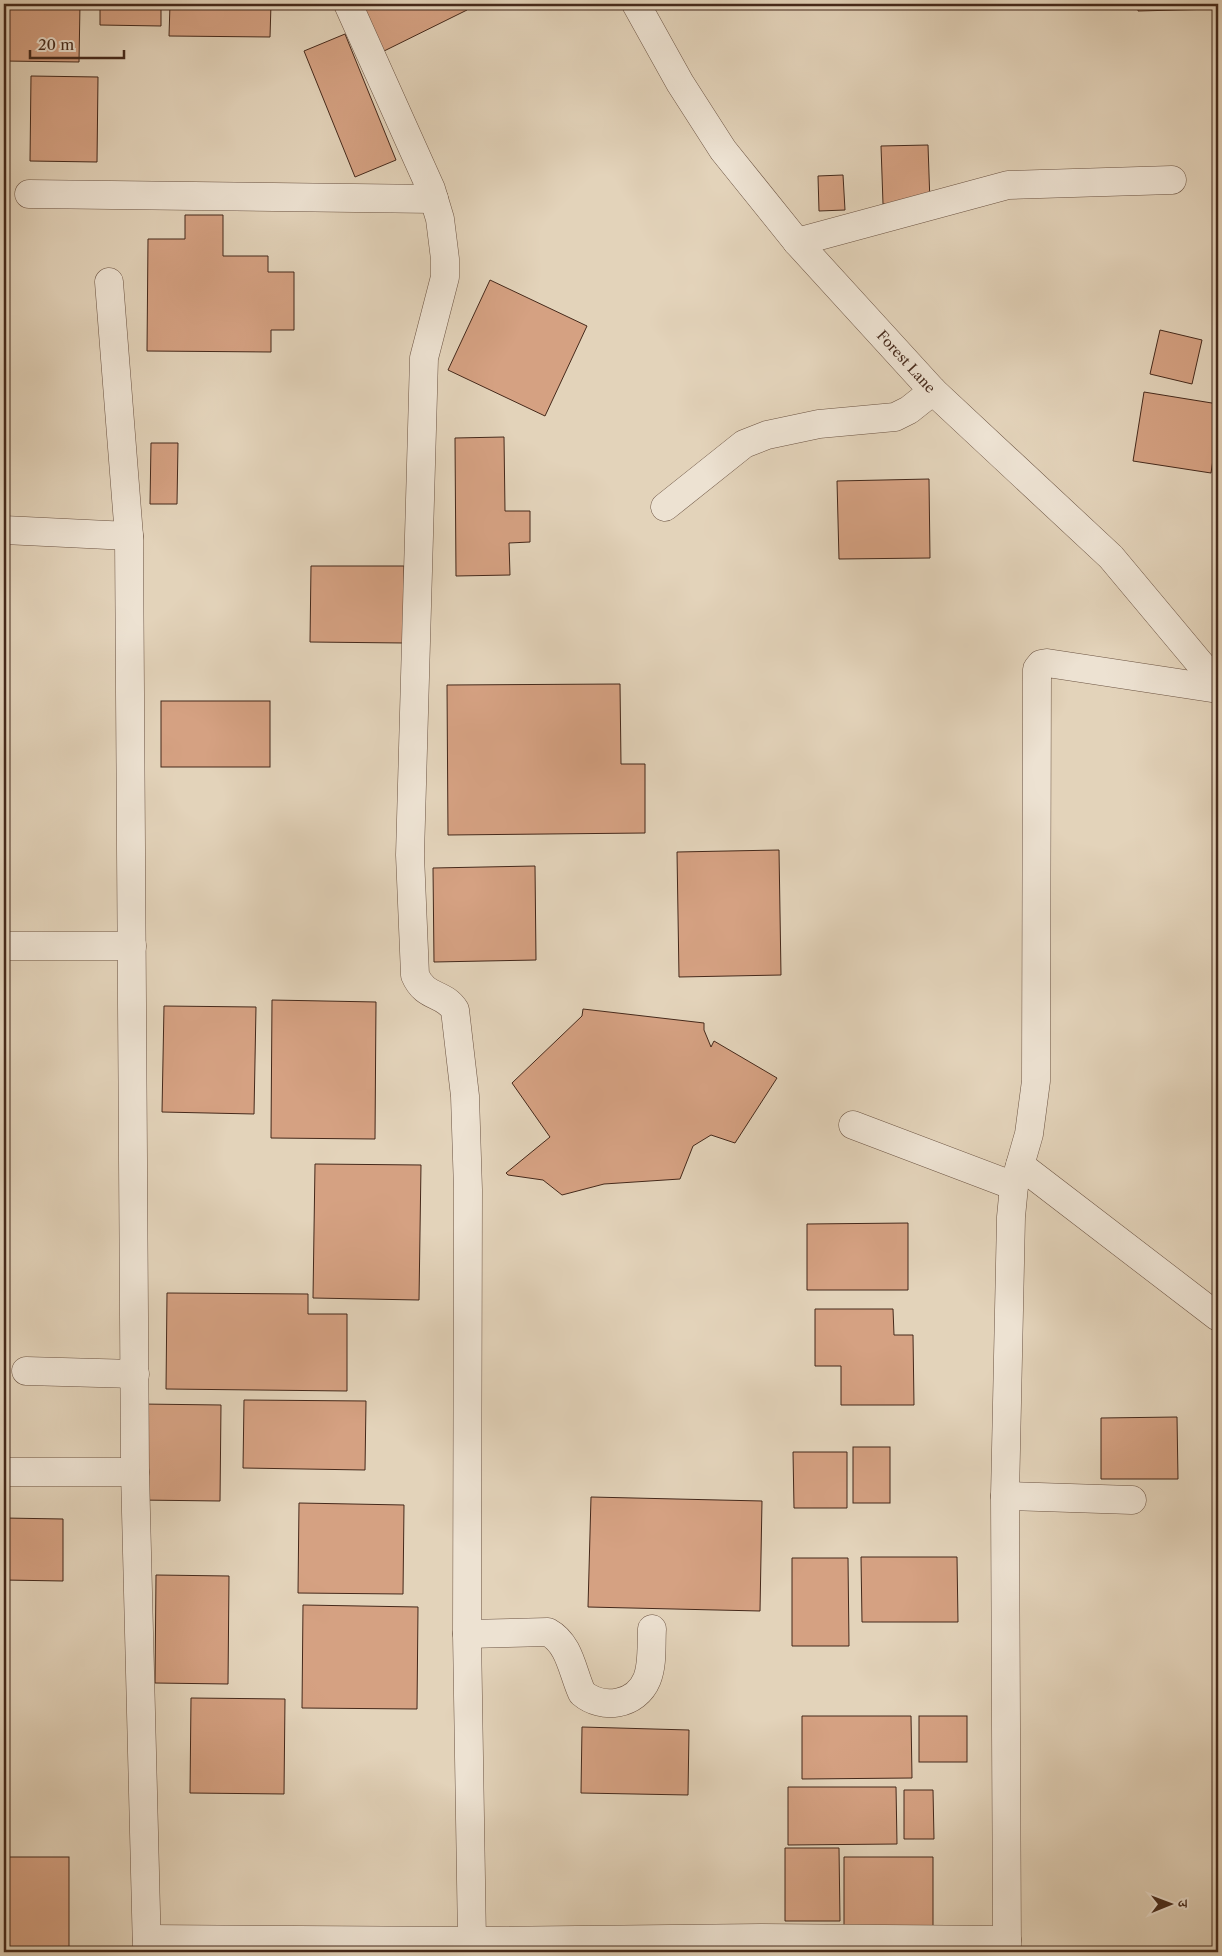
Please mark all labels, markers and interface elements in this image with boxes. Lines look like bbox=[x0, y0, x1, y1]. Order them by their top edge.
scale bar bbox=[30, 28, 124, 60]
text: 20 m bbox=[38, 35, 74, 54]
street label: Forest Lane bbox=[873, 326, 939, 397]
north arrow bbox=[1144, 1878, 1194, 1928]
text: उ bbox=[1174, 1899, 1192, 1908]

